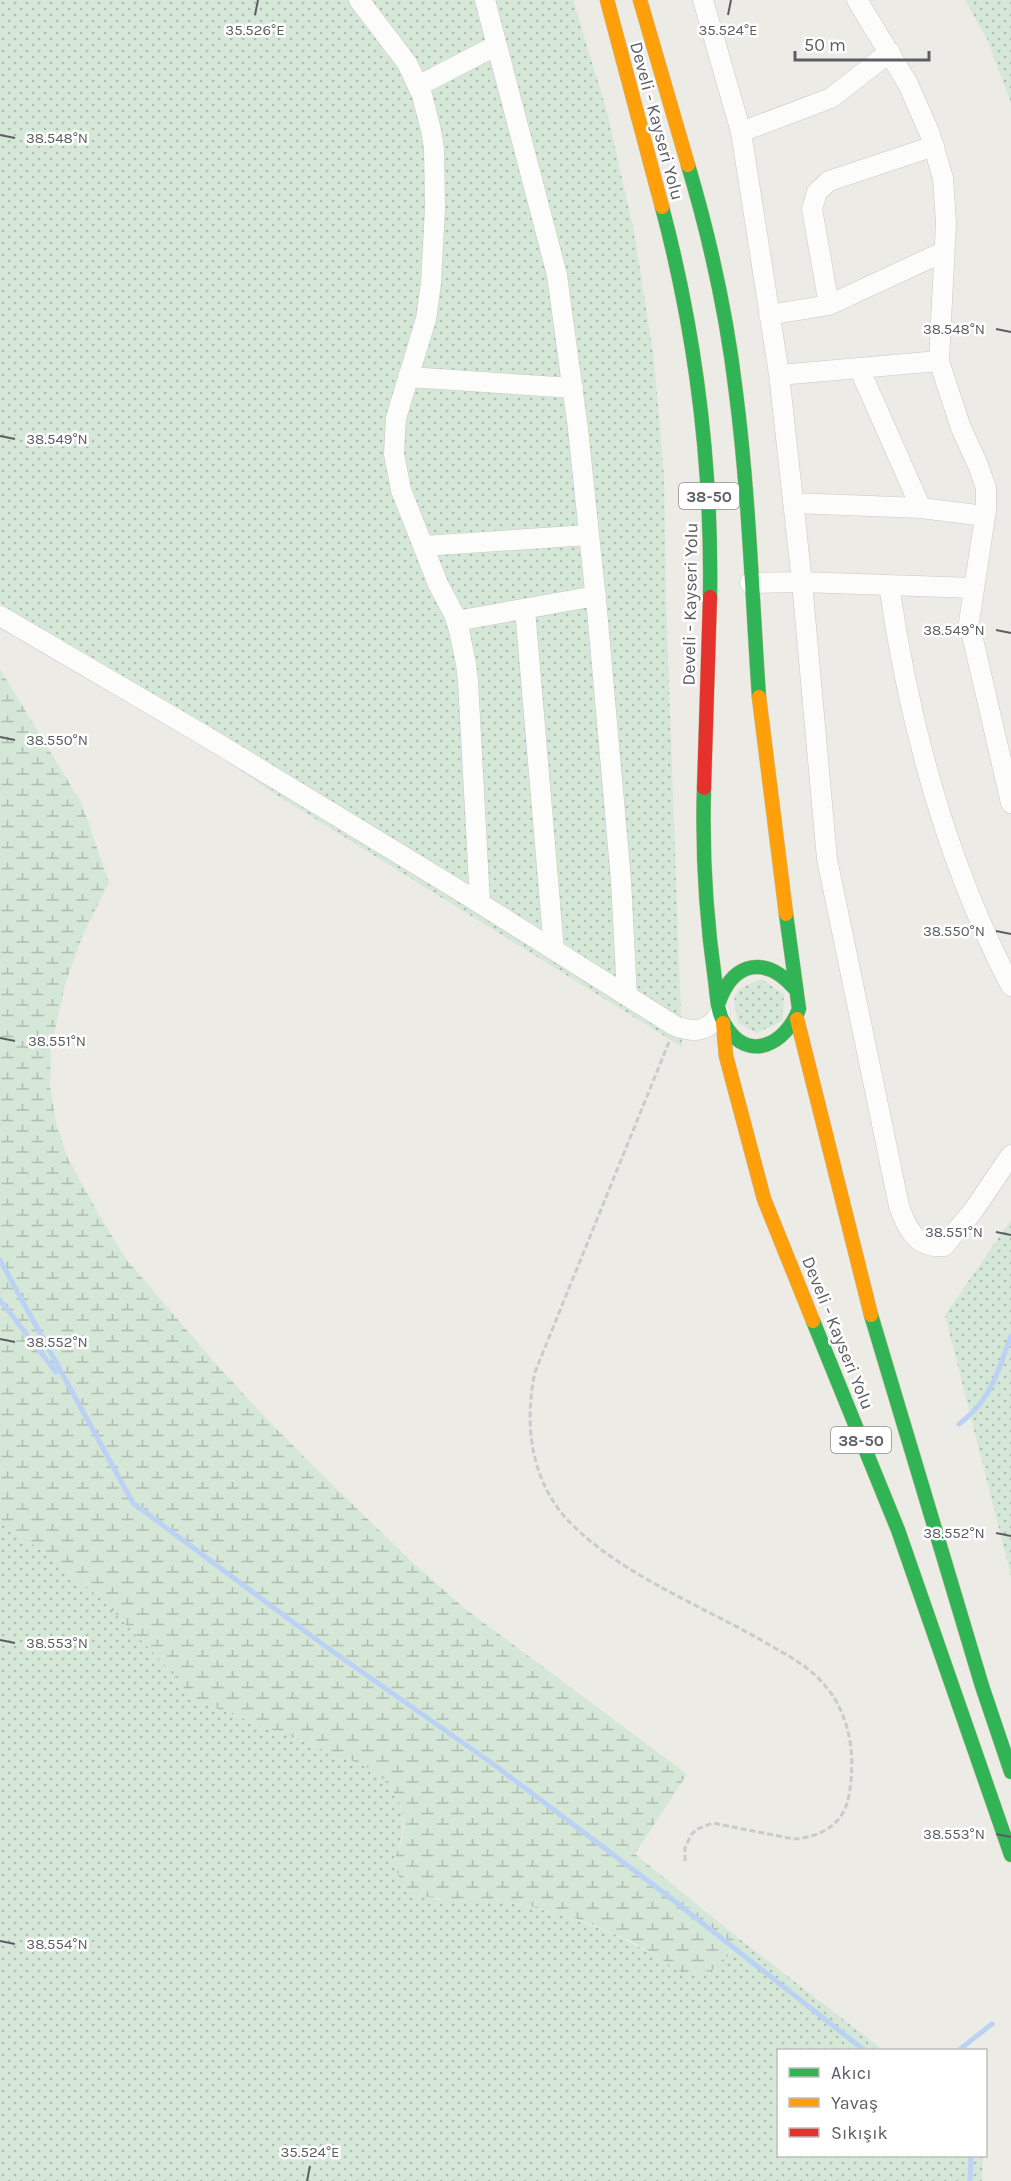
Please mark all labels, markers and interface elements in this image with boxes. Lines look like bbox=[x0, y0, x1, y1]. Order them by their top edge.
text: 35.526°E bbox=[225, 21, 285, 39]
text: 35.524°E bbox=[698, 21, 758, 39]
scale bar bbox=[795, 24, 928, 62]
text: 50 m bbox=[804, 34, 846, 56]
street label: Develi - Kayseri Yolu bbox=[625, 39, 689, 203]
text: 38.548°N bbox=[26, 129, 88, 147]
text: 38.548°N bbox=[923, 320, 985, 338]
text: 38.549°N bbox=[26, 430, 88, 448]
road number: 38-50 bbox=[679, 483, 739, 509]
street label: Develi - Kayseri Yolu bbox=[678, 522, 702, 686]
text: 38.549°N bbox=[923, 621, 985, 639]
text: 38.550°N bbox=[26, 731, 88, 749]
text: 38.550°N bbox=[923, 922, 985, 940]
text: 38.551°N bbox=[28, 1032, 86, 1050]
text: 38.551°N bbox=[925, 1223, 983, 1241]
street label: Develi - Kayseri Yolu bbox=[797, 1253, 879, 1413]
text: 38.552°N bbox=[26, 1333, 88, 1351]
road number: 38-50 bbox=[831, 1427, 891, 1453]
text: 38.552°N bbox=[923, 1524, 985, 1542]
text: 38.553°N bbox=[26, 1634, 88, 1652]
text: 38.553°N bbox=[923, 1825, 985, 1843]
text: 38.554°N bbox=[26, 1935, 88, 1953]
legend bbox=[777, 2049, 987, 2157]
text: Akıcı bbox=[831, 2062, 872, 2084]
text: Yavaş bbox=[831, 2092, 878, 2114]
text: Sıkışık bbox=[831, 2122, 888, 2144]
text: 35.524°E bbox=[280, 2143, 340, 2161]

